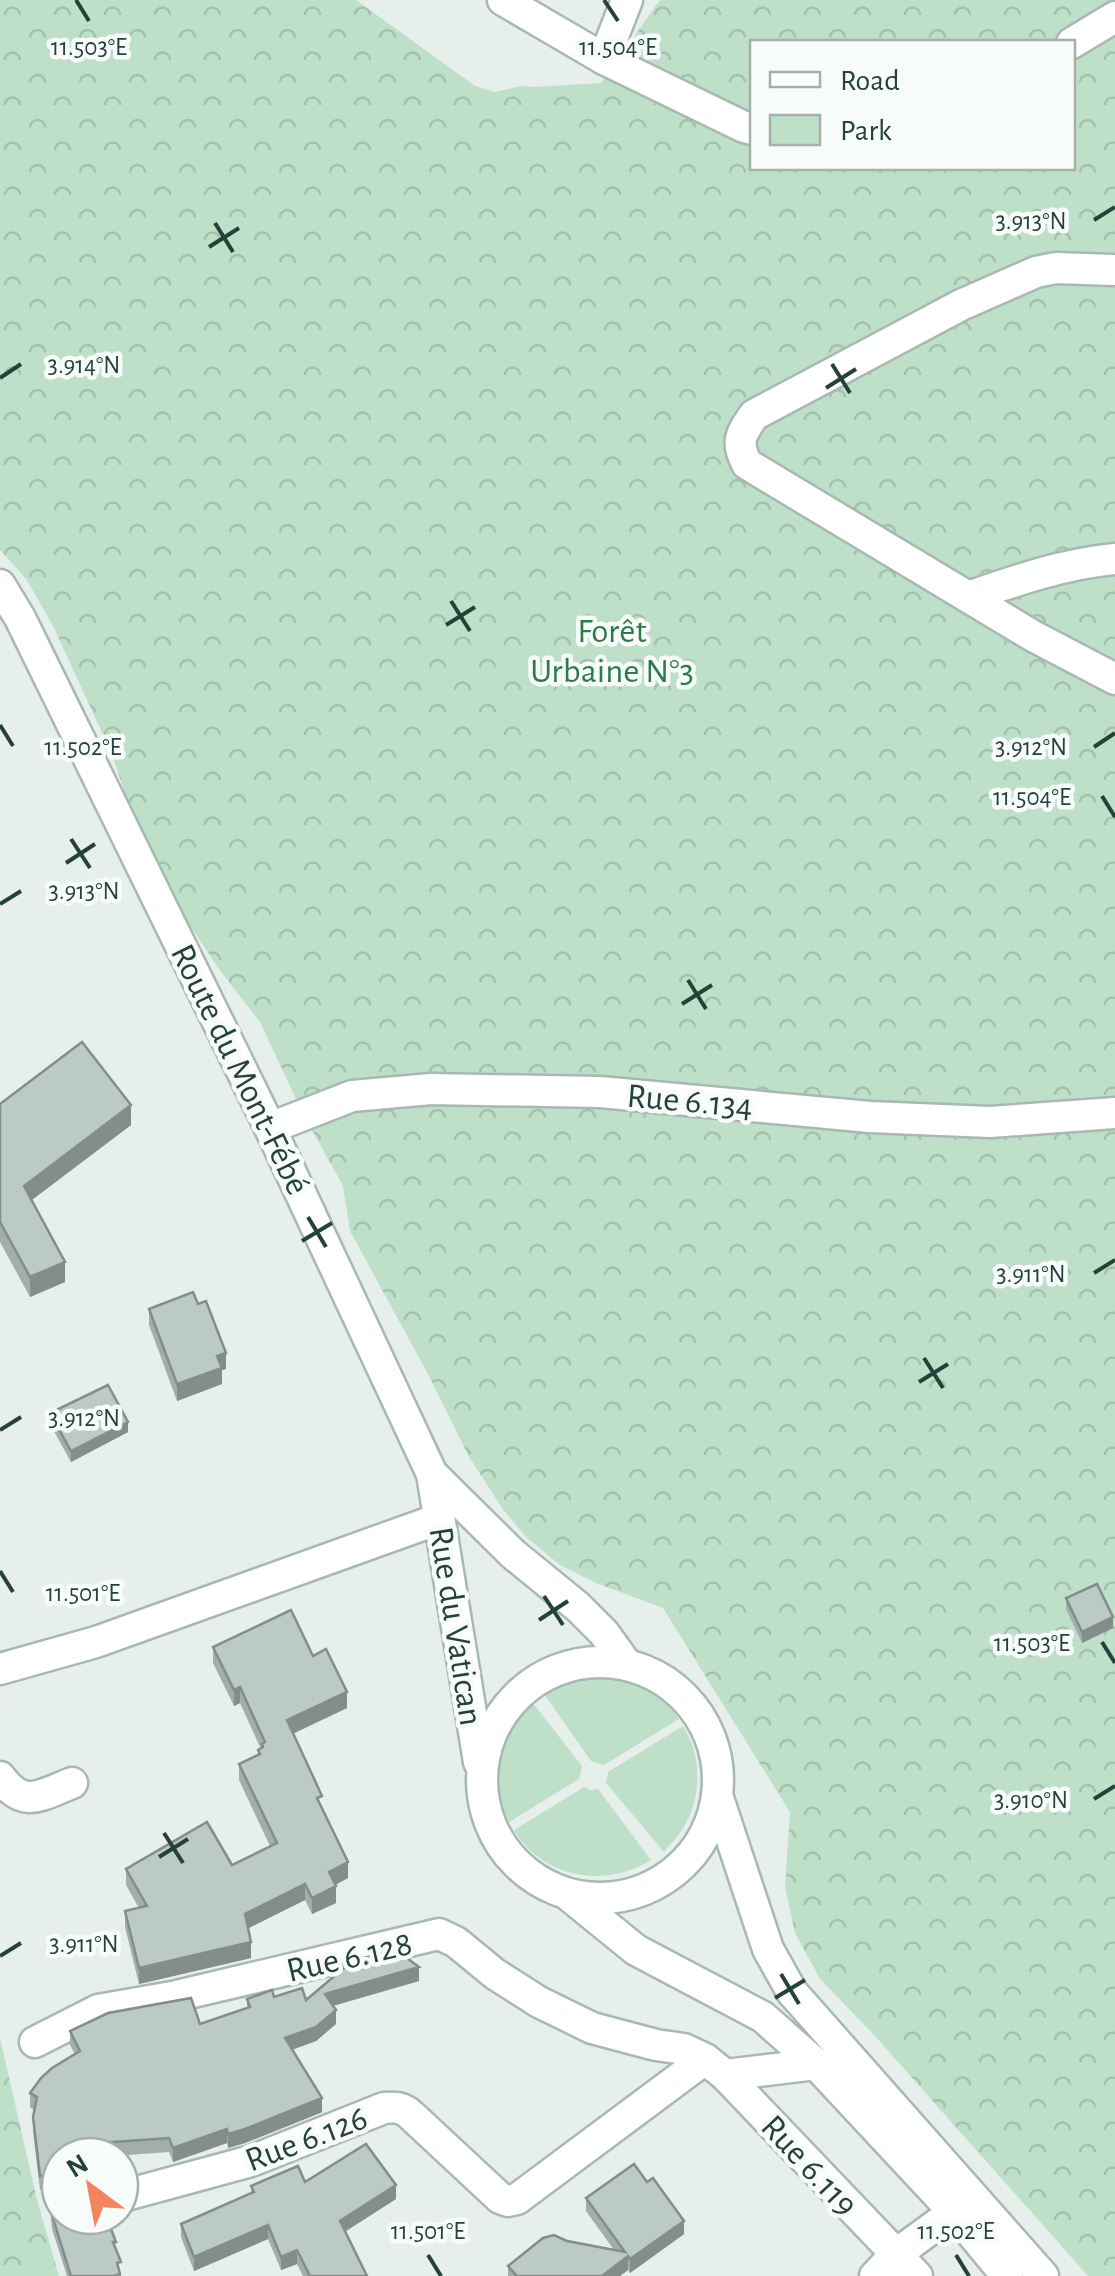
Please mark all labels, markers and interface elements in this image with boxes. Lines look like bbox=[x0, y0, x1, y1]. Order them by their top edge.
text: 11.503°E bbox=[51, 35, 127, 60]
text: 11.504°E bbox=[579, 35, 657, 60]
legend bbox=[750, 40, 1075, 170]
text: Road bbox=[840, 66, 900, 96]
text: Park bbox=[840, 116, 892, 146]
text: 3.913°N bbox=[995, 209, 1067, 234]
text: 3.914°N bbox=[48, 353, 120, 378]
park label: Forêt Urbaine N°3 bbox=[530, 614, 694, 689]
text: 11.502°E bbox=[44, 735, 122, 760]
text: 3.912°N bbox=[995, 735, 1067, 760]
text: 11.504°E bbox=[993, 785, 1071, 810]
text: 3.913°N bbox=[48, 879, 120, 904]
street label: Route du Mont-Fébé bbox=[164, 939, 315, 1200]
street label: Rue 6.134 bbox=[625, 1079, 754, 1124]
text: 3.911°N bbox=[996, 1262, 1066, 1287]
text: 3.912°N bbox=[48, 1406, 120, 1431]
street label: Rue du Vatican bbox=[423, 1524, 489, 1728]
text: 11.501°E bbox=[46, 1581, 120, 1606]
text: 11.503°E bbox=[994, 1631, 1070, 1656]
text: 3.910°N bbox=[994, 1788, 1068, 1813]
street label: Rue 6.128 bbox=[283, 1926, 415, 1989]
text: 3.911°N bbox=[49, 1932, 119, 1957]
street label: Rue 6.126 bbox=[241, 2100, 372, 2179]
street label: Rue 6.119 bbox=[754, 2109, 864, 2223]
north arrow bbox=[40, 2136, 140, 2236]
text: N bbox=[62, 2149, 93, 2184]
text: 11.501°E bbox=[391, 2219, 465, 2244]
text: 11.502°E bbox=[917, 2219, 995, 2244]

